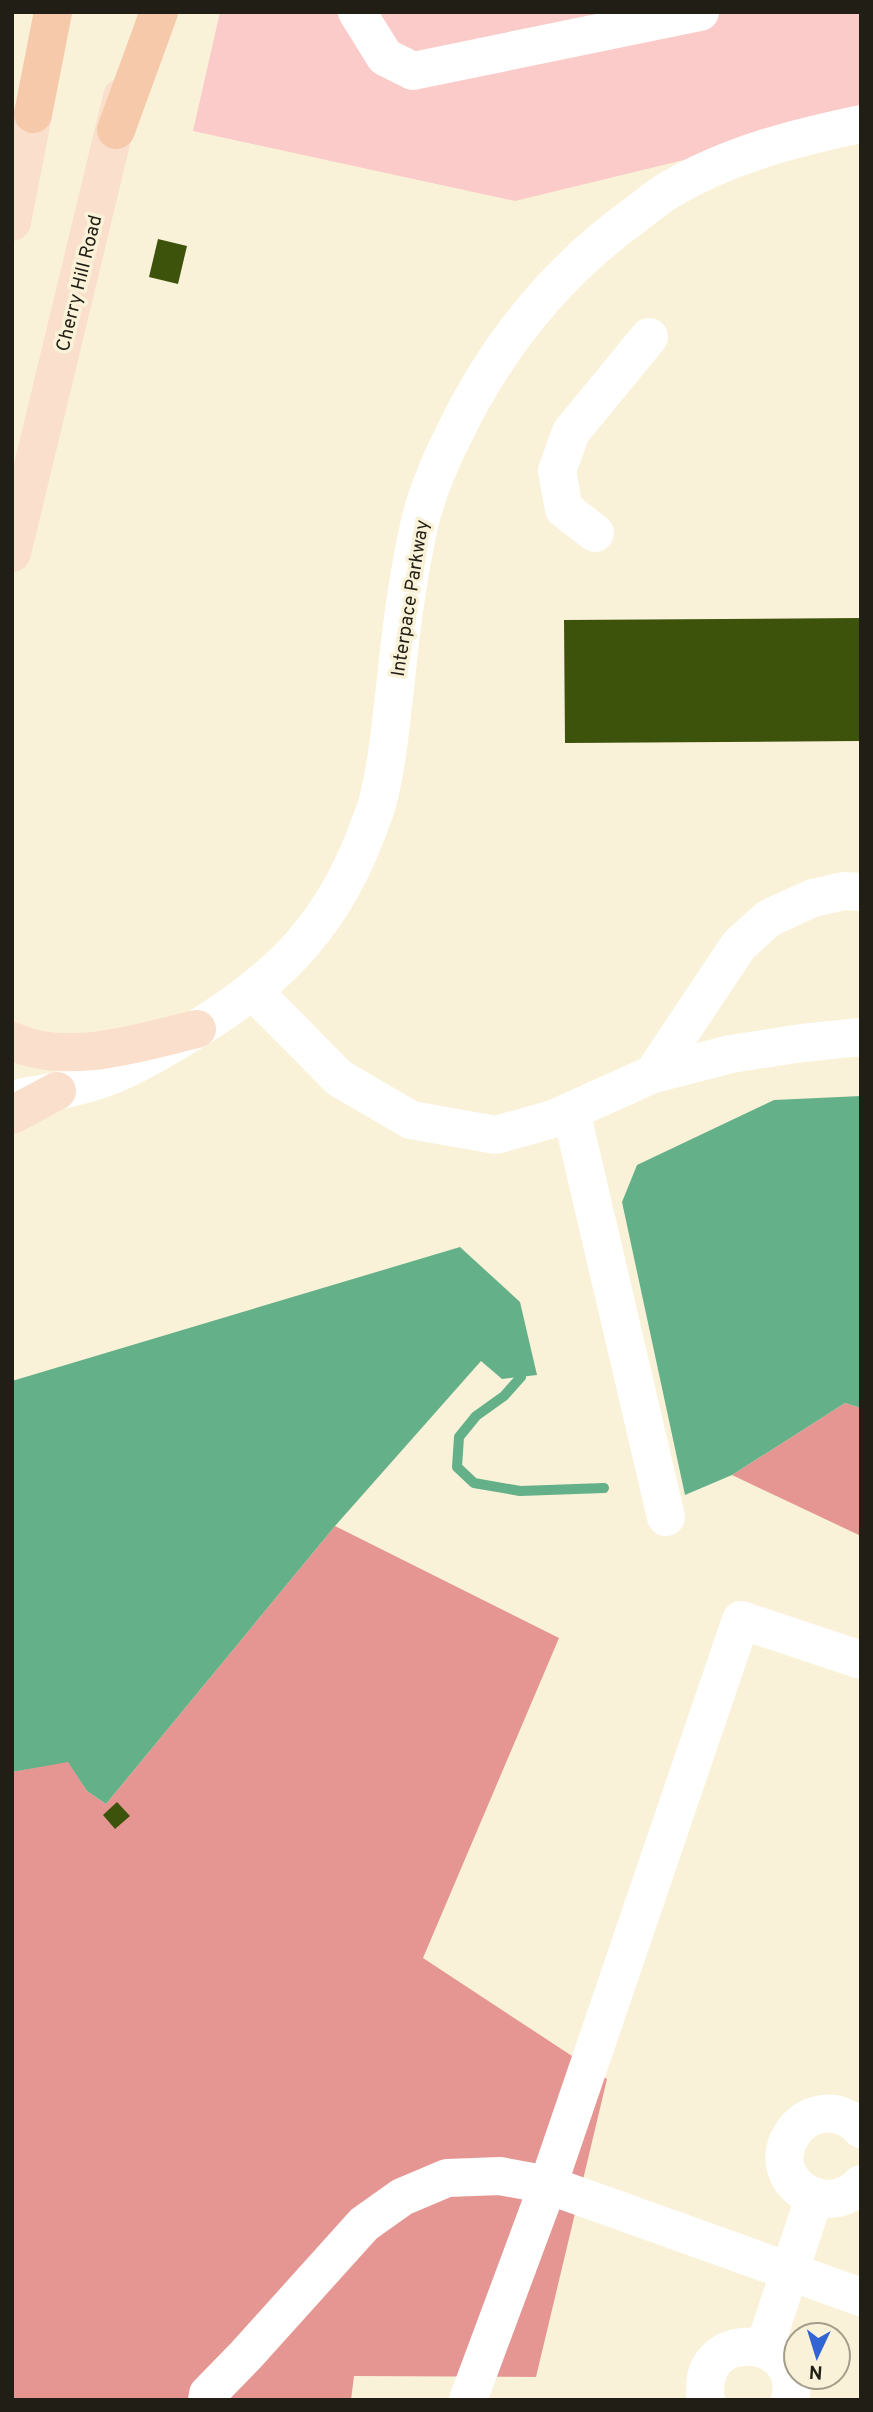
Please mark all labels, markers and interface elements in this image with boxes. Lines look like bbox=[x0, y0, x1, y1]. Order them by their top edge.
street label: Cherry Hill Road bbox=[51, 213, 108, 354]
street label: Interpace Parkway bbox=[387, 518, 435, 678]
north arrow bbox=[782, 2321, 852, 2391]
text: N bbox=[808, 2359, 824, 2383]

